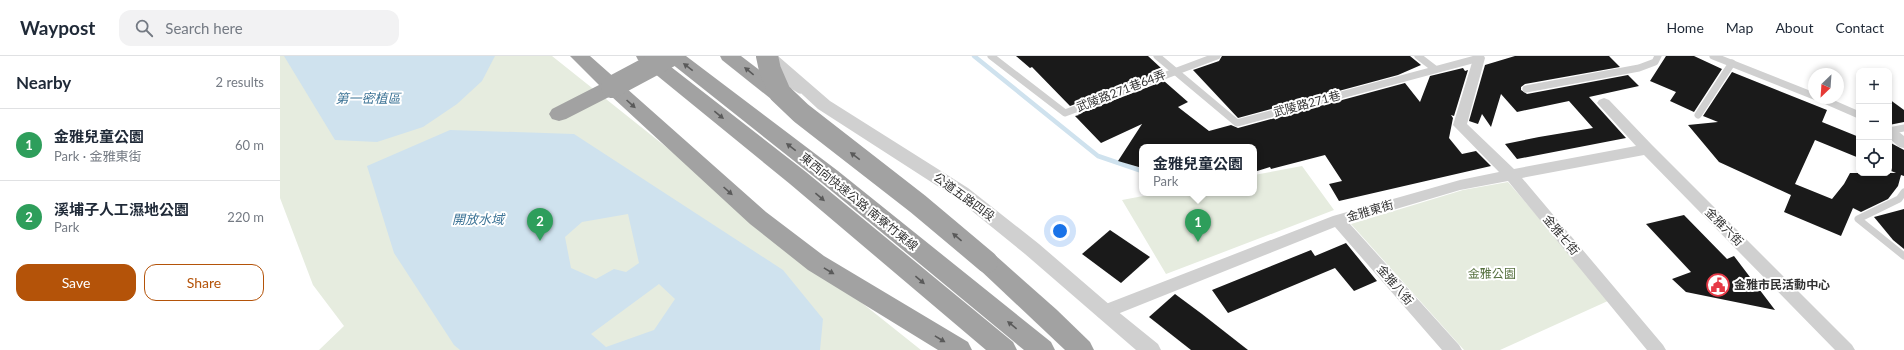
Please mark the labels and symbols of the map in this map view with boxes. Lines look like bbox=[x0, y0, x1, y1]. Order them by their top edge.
one-way arrow bbox=[683, 63, 694, 71]
one-way arrow bbox=[743, 67, 754, 76]
street label: 武陵路271巷64弄 bbox=[1074, 67, 1168, 115]
north arrow bbox=[1808, 68, 1844, 104]
street label: 武陵路271巷 bbox=[1272, 87, 1342, 120]
water label: 第一密植區 bbox=[335, 90, 402, 106]
one-way arrow bbox=[625, 99, 636, 108]
one-way arrow bbox=[714, 111, 725, 120]
one-way arrow bbox=[785, 143, 796, 151]
street label: 東西向快速公路 南寮竹東線 bbox=[797, 150, 921, 254]
one-way arrow bbox=[850, 152, 861, 161]
street label: 公道五路四段 bbox=[931, 169, 998, 224]
one-way arrow bbox=[722, 186, 733, 195]
one-way arrow bbox=[815, 192, 826, 201]
street label: 金雅東街 bbox=[1345, 197, 1395, 224]
street label: 金雅六街 bbox=[1702, 204, 1747, 249]
pin: 2 bbox=[527, 208, 553, 241]
pin: 1 bbox=[1185, 209, 1211, 242]
water label: 開放水域 bbox=[452, 211, 506, 227]
street label: 金雅七街 bbox=[1540, 211, 1583, 258]
your location bbox=[1050, 221, 1070, 241]
one-way arrow bbox=[952, 233, 962, 242]
street label: 金雅八街 bbox=[1374, 262, 1417, 308]
park label: 金雅公園 bbox=[1468, 266, 1516, 281]
one-way arrow bbox=[823, 268, 835, 275]
public building icon: 金雅市民活動中心 bbox=[1705, 272, 1731, 298]
one-way arrow bbox=[915, 276, 925, 285]
place label: 金雅市民活動中心 bbox=[1734, 277, 1830, 292]
one-way arrow bbox=[1006, 321, 1017, 330]
one-way arrow bbox=[934, 335, 946, 342]

